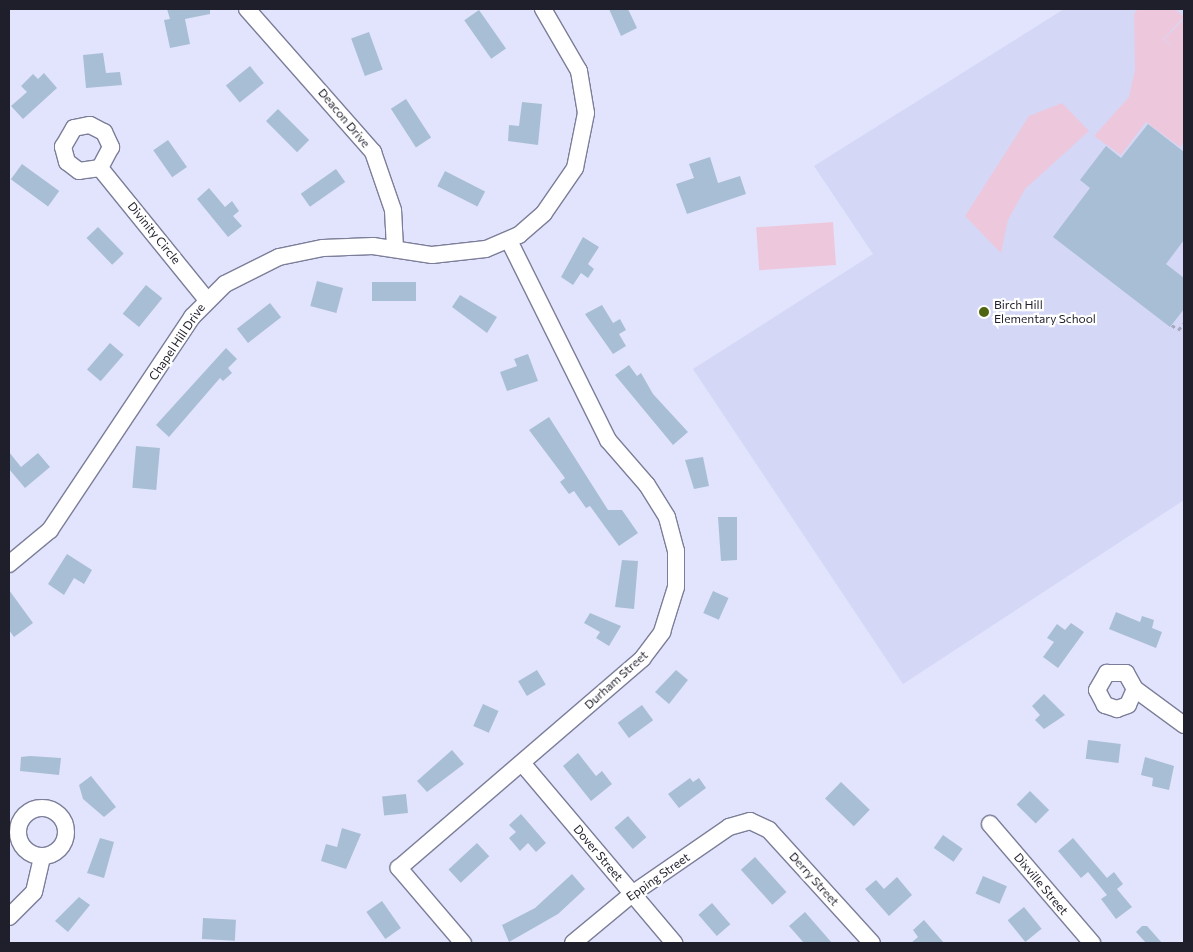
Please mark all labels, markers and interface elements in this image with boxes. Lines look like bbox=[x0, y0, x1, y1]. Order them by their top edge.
street label: Deacon Drive bbox=[315, 86, 373, 150]
street label: Divinity Circle bbox=[125, 199, 183, 267]
place label: Birch Hill Elementary School bbox=[994, 298, 1096, 326]
street label: Chapel Hill Drive bbox=[146, 301, 208, 383]
marker: Birch Hill Elementary School bbox=[978, 306, 990, 318]
street label: Durham Street bbox=[581, 648, 651, 712]
street label: Dover Street bbox=[570, 822, 626, 884]
street label: Derry Street bbox=[786, 849, 842, 909]
street label: Epping Street bbox=[624, 850, 692, 904]
street label: Dixville Street bbox=[1011, 850, 1071, 918]

